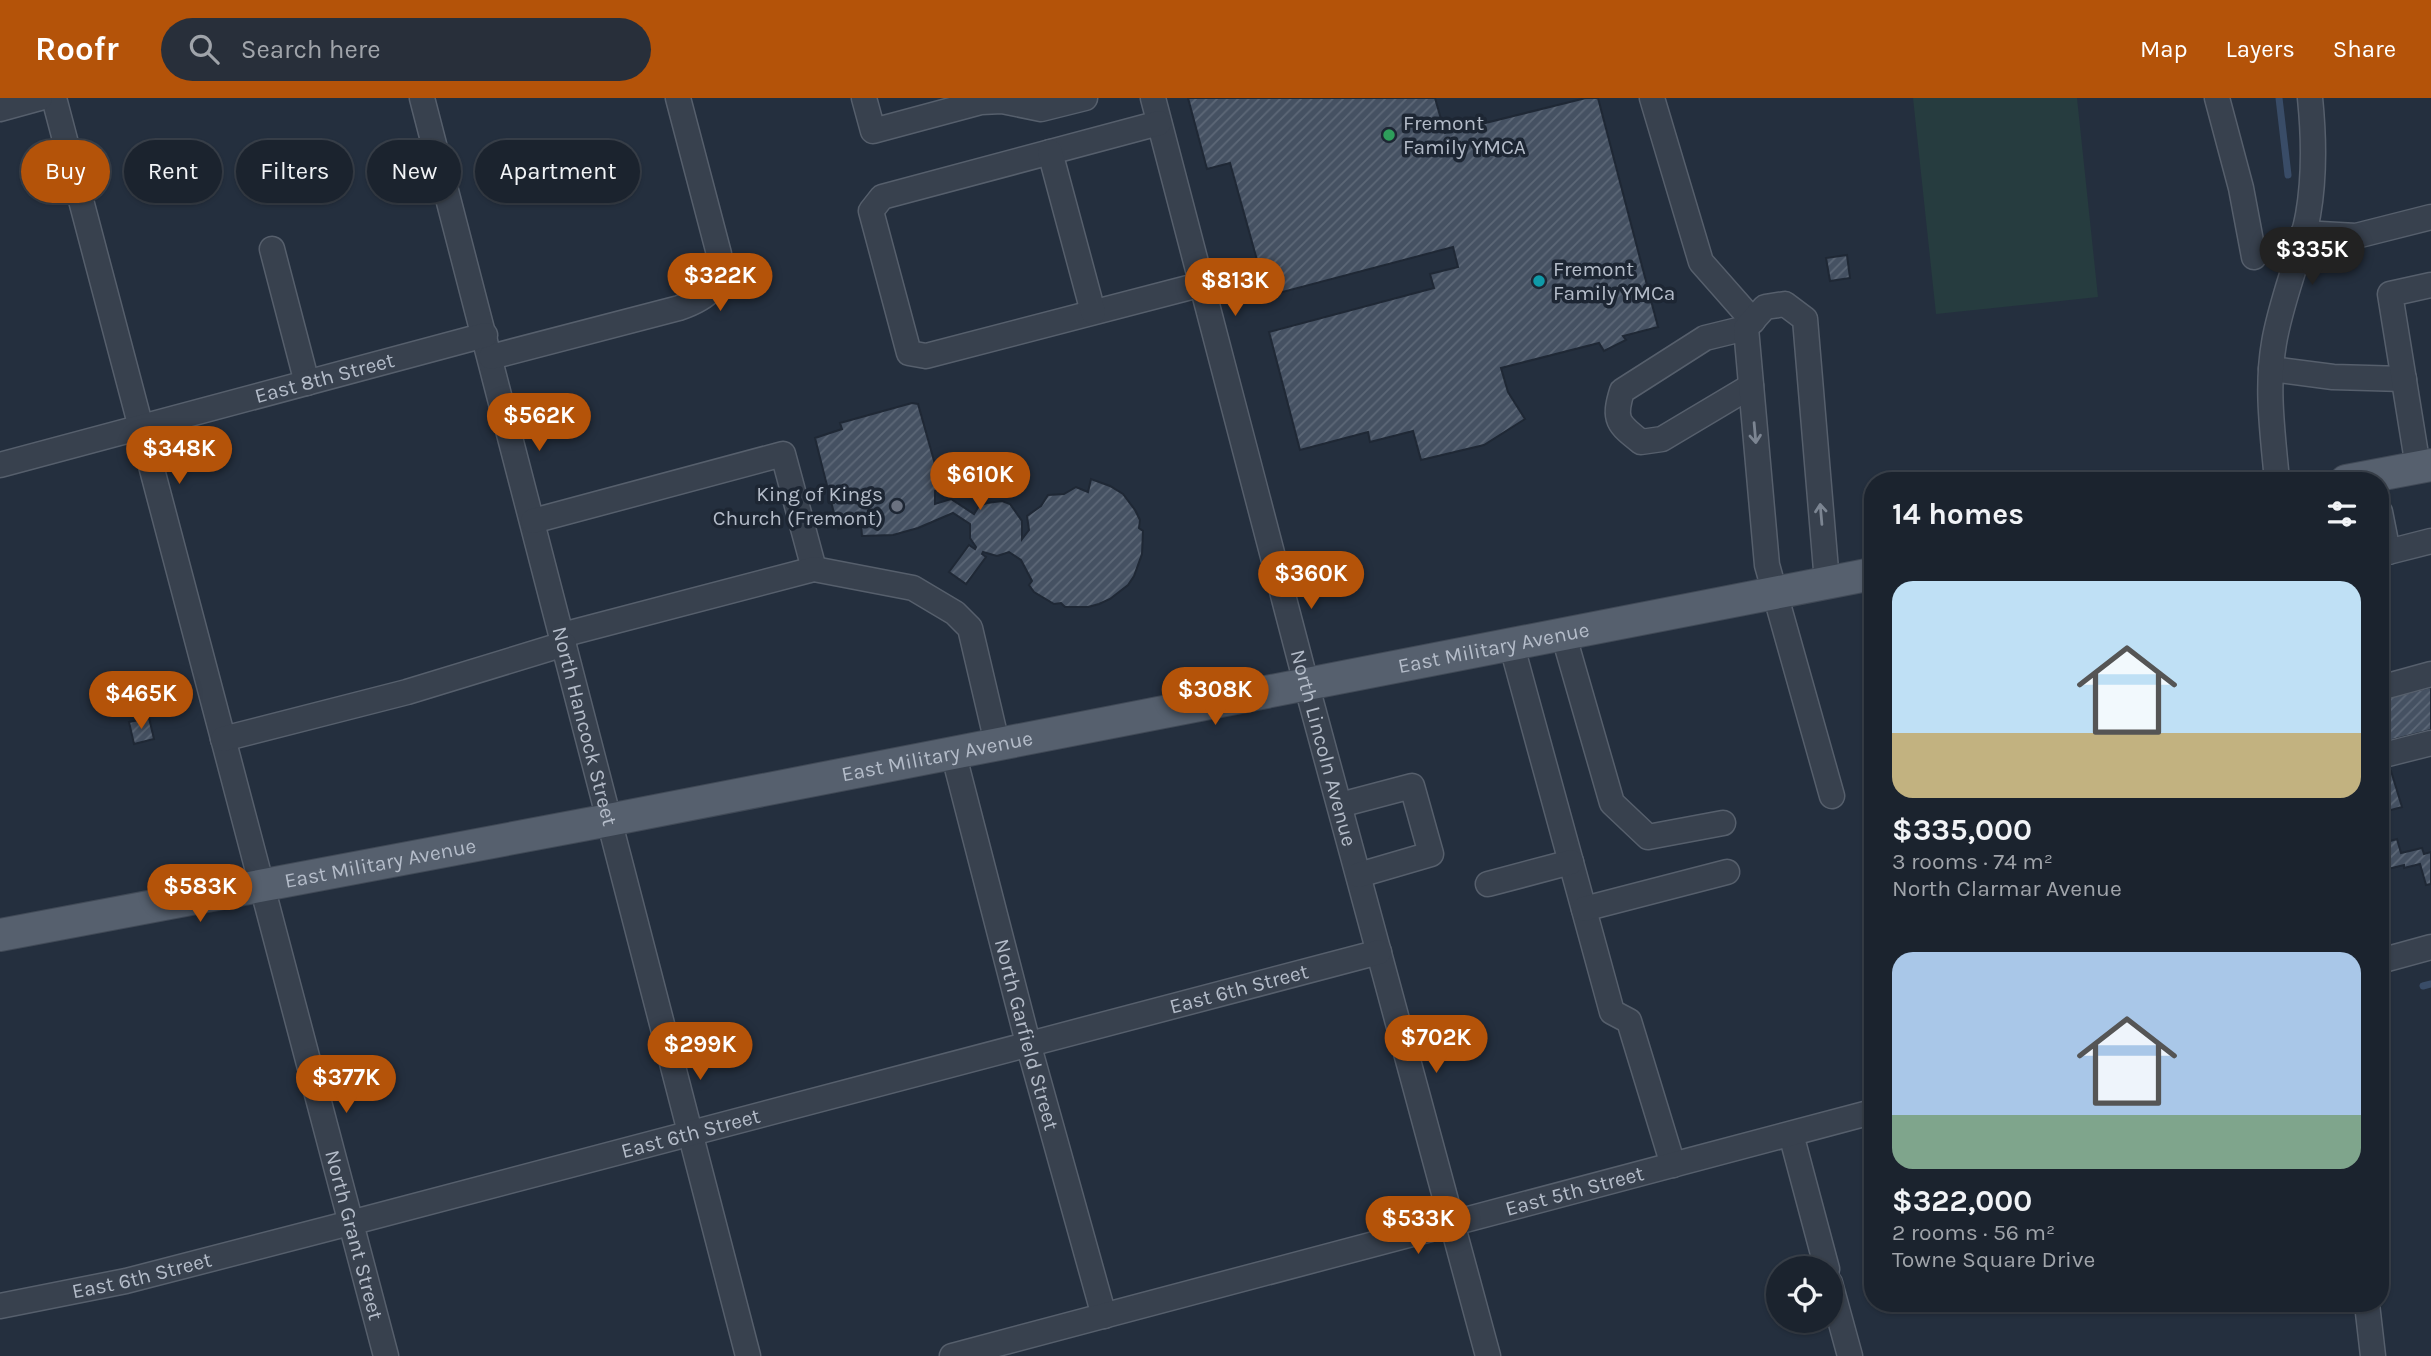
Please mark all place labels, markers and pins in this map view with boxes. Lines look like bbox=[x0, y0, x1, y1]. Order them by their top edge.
place label: Fremont Family YMCA bbox=[1403, 111, 1526, 159]
marker: Fremont Family YMCA bbox=[1381, 127, 1397, 143]
pin: $335K bbox=[2263, 228, 2361, 287]
pin: $322K bbox=[671, 254, 769, 313]
place label: Fremont Family YMCa bbox=[1553, 257, 1675, 305]
pin: $813K bbox=[1186, 258, 1284, 318]
marker: Fremont Family YMCa bbox=[1531, 273, 1547, 289]
pin: $562K bbox=[490, 394, 588, 453]
pin: $348K bbox=[130, 426, 228, 486]
pin: $610K bbox=[931, 452, 1029, 512]
place label: King of Kings Church (Fremont) bbox=[713, 482, 883, 530]
marker: King of Kings Church (Fremont) bbox=[889, 498, 905, 514]
pin: $360K bbox=[1262, 552, 1360, 611]
pin: $308K bbox=[1166, 668, 1264, 727]
pin: $465K bbox=[92, 672, 190, 731]
pin: $583K bbox=[151, 864, 249, 924]
pin: $702K bbox=[1387, 1016, 1485, 1075]
pin: $299K bbox=[651, 1023, 749, 1082]
pin: $377K bbox=[297, 1056, 395, 1115]
pin: $533K bbox=[1369, 1196, 1467, 1256]

